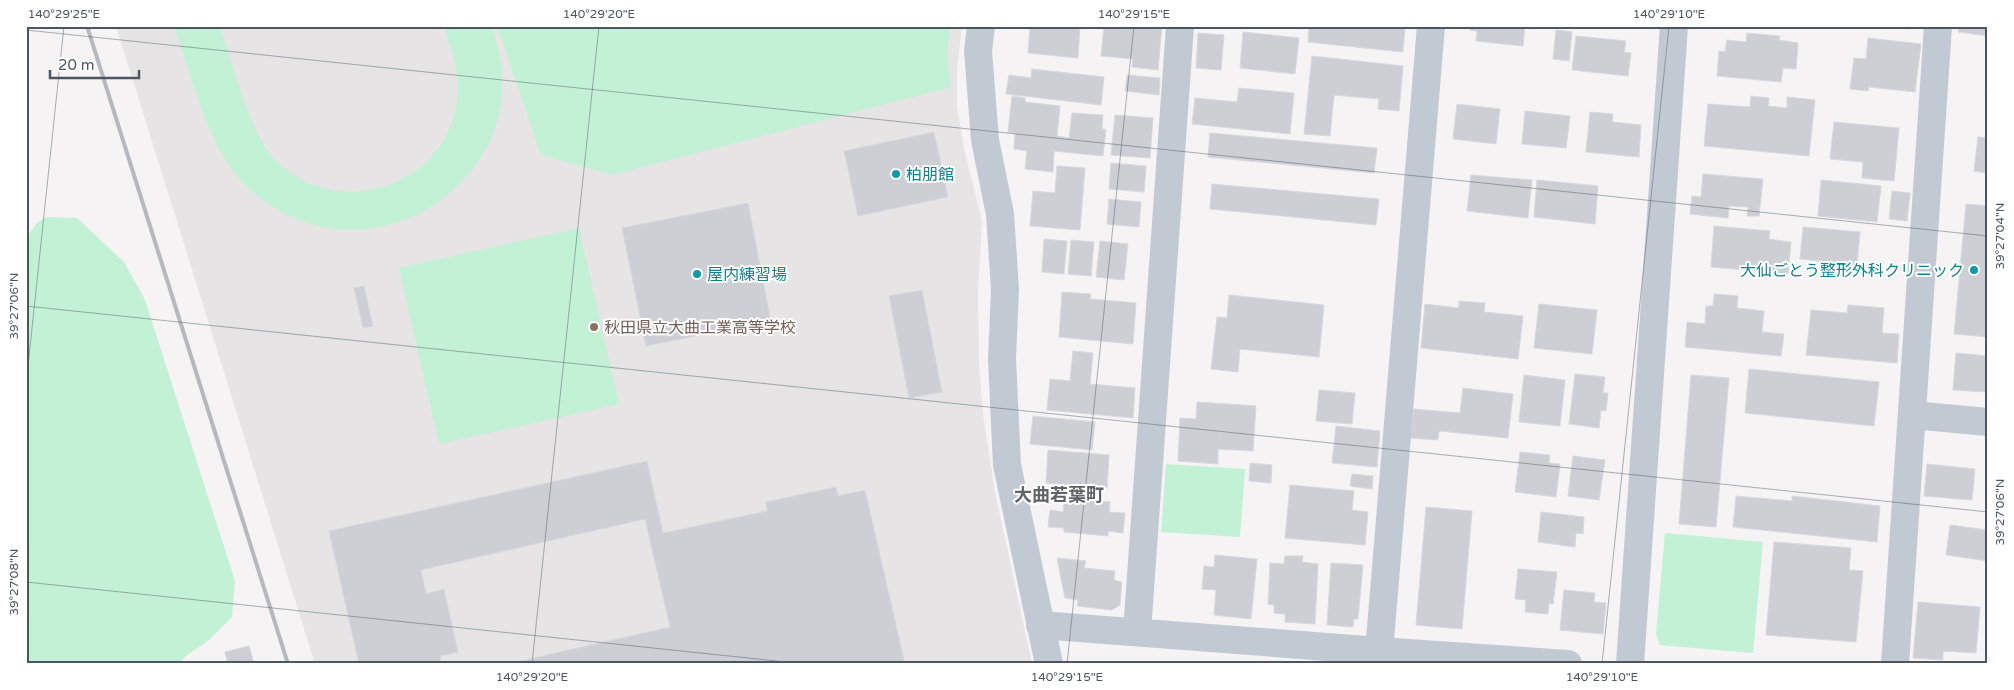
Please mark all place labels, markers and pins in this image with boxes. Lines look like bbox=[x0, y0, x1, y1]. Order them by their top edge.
place label: 柏朋館 bbox=[906, 165, 954, 185]
marker: 柏朋館 bbox=[890, 168, 902, 180]
place label: 大仙ごとう整形外科クリニック bbox=[1740, 261, 1964, 281]
marker: 大仙ごとう整形外科クリニック bbox=[1968, 264, 1980, 276]
place label: 屋内練習場 bbox=[707, 265, 787, 285]
marker: 屋内練習場 bbox=[691, 268, 703, 280]
place label: 秋田県立大曲工業高等学校 bbox=[604, 318, 796, 338]
marker: 秋田県立大曲工業高等学校 bbox=[588, 321, 600, 333]

